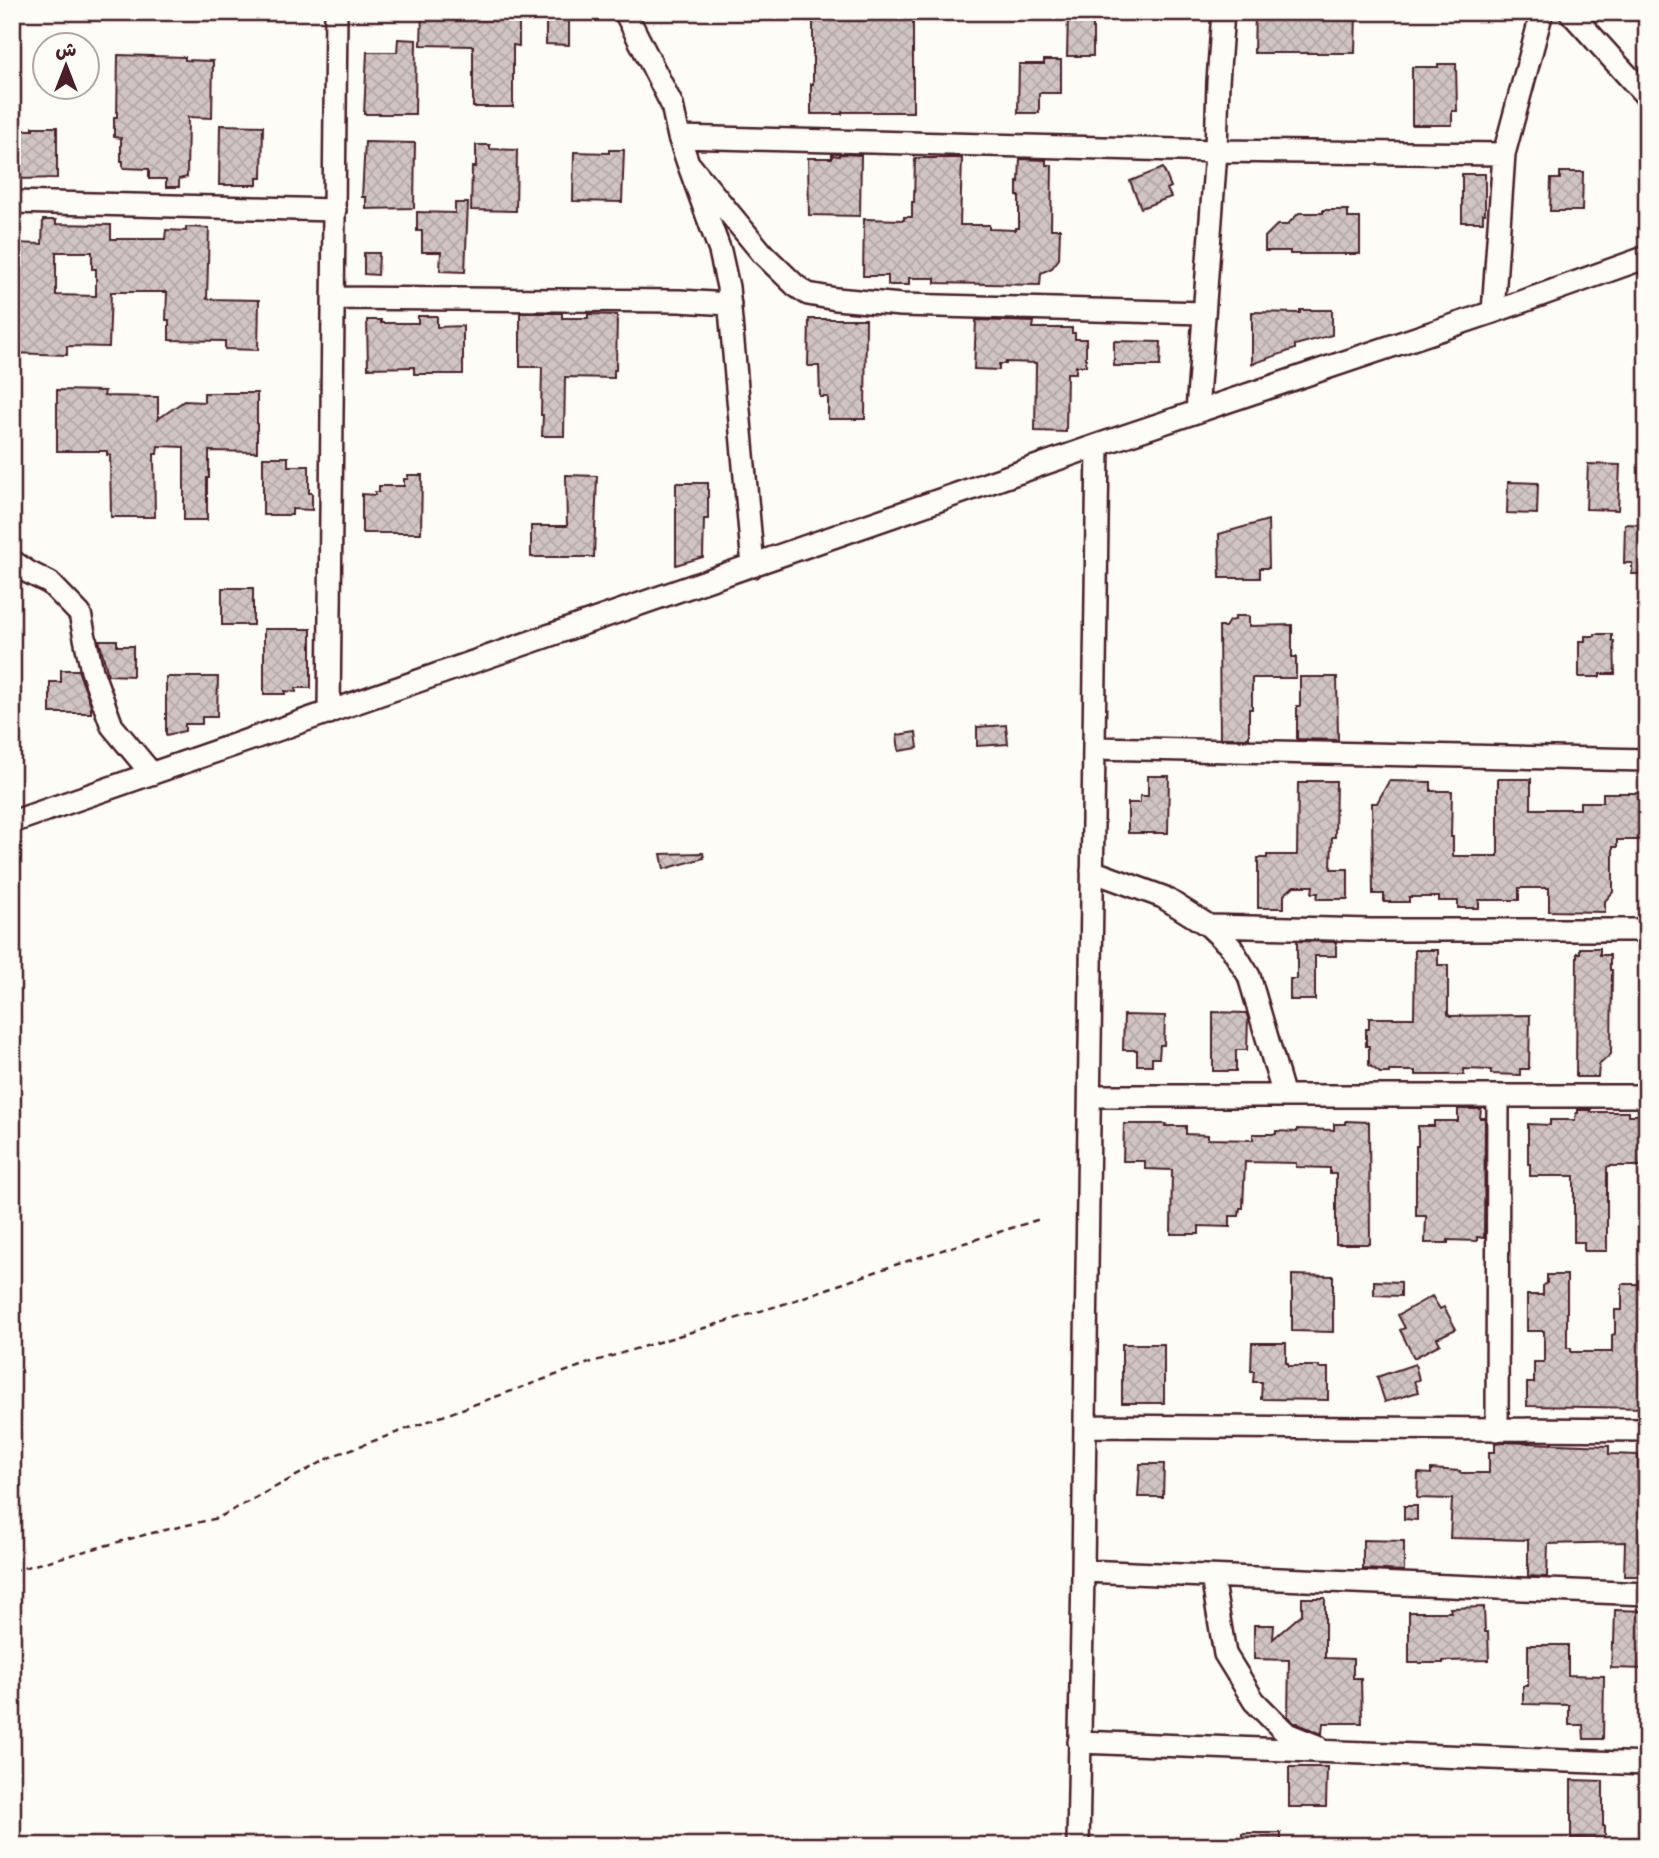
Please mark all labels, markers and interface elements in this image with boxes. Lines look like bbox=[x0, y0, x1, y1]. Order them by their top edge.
north arrow bbox=[32, 32, 102, 102]
text: ش bbox=[56, 39, 77, 66]

